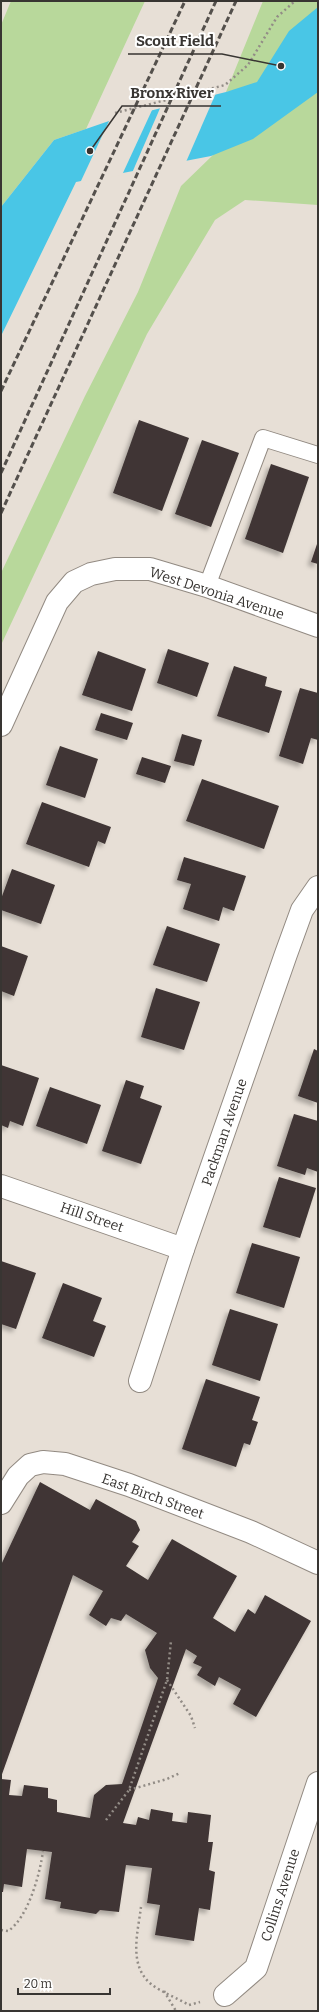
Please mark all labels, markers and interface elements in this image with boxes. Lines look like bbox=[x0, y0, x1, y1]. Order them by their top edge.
callout: Scout Field bbox=[128, 27, 222, 54]
text: Scout Field bbox=[136, 32, 214, 50]
callout: Bronx River bbox=[122, 79, 221, 106]
text: Bronx River bbox=[130, 84, 214, 102]
street label: West Devonia Avenue bbox=[147, 564, 286, 623]
street label: Packman Avenue bbox=[198, 1076, 251, 1188]
street label: Hill Street bbox=[58, 1199, 126, 1236]
street label: East Birch Street bbox=[99, 1470, 206, 1523]
street label: Collins Avenue bbox=[257, 1847, 303, 1944]
scale bar bbox=[18, 1970, 110, 1996]
text: 20 m bbox=[24, 1977, 53, 1991]

